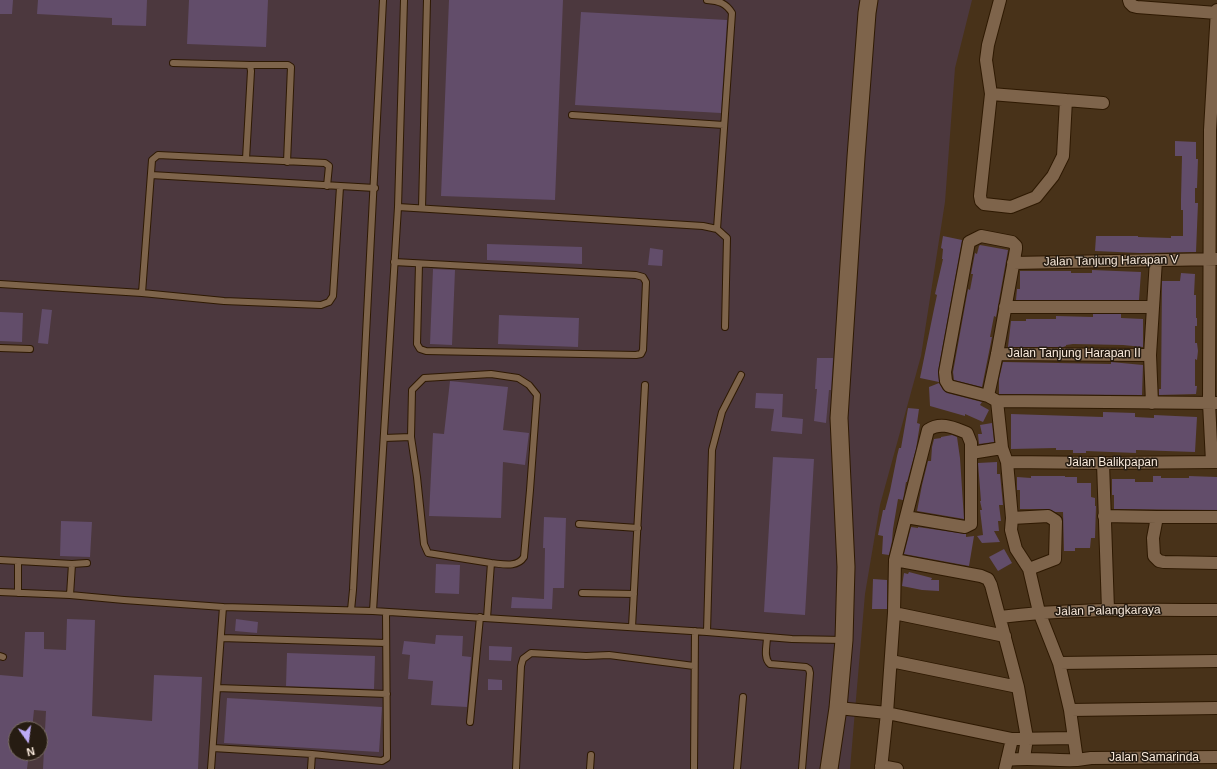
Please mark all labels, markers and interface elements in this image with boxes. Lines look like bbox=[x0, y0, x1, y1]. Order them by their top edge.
street label: Jalan Tanjung Harapan V bbox=[1044, 253, 1178, 269]
street label: Jalan Tanjung Harapan II bbox=[1007, 347, 1141, 361]
street label: Jalan Balikpapan bbox=[1066, 456, 1158, 470]
street label: Jalan Palangkaraya bbox=[1055, 603, 1161, 619]
north arrow bbox=[8, 721, 48, 761]
text: N bbox=[25, 745, 36, 758]
street label: Jalan Samarinda bbox=[1109, 751, 1199, 765]

